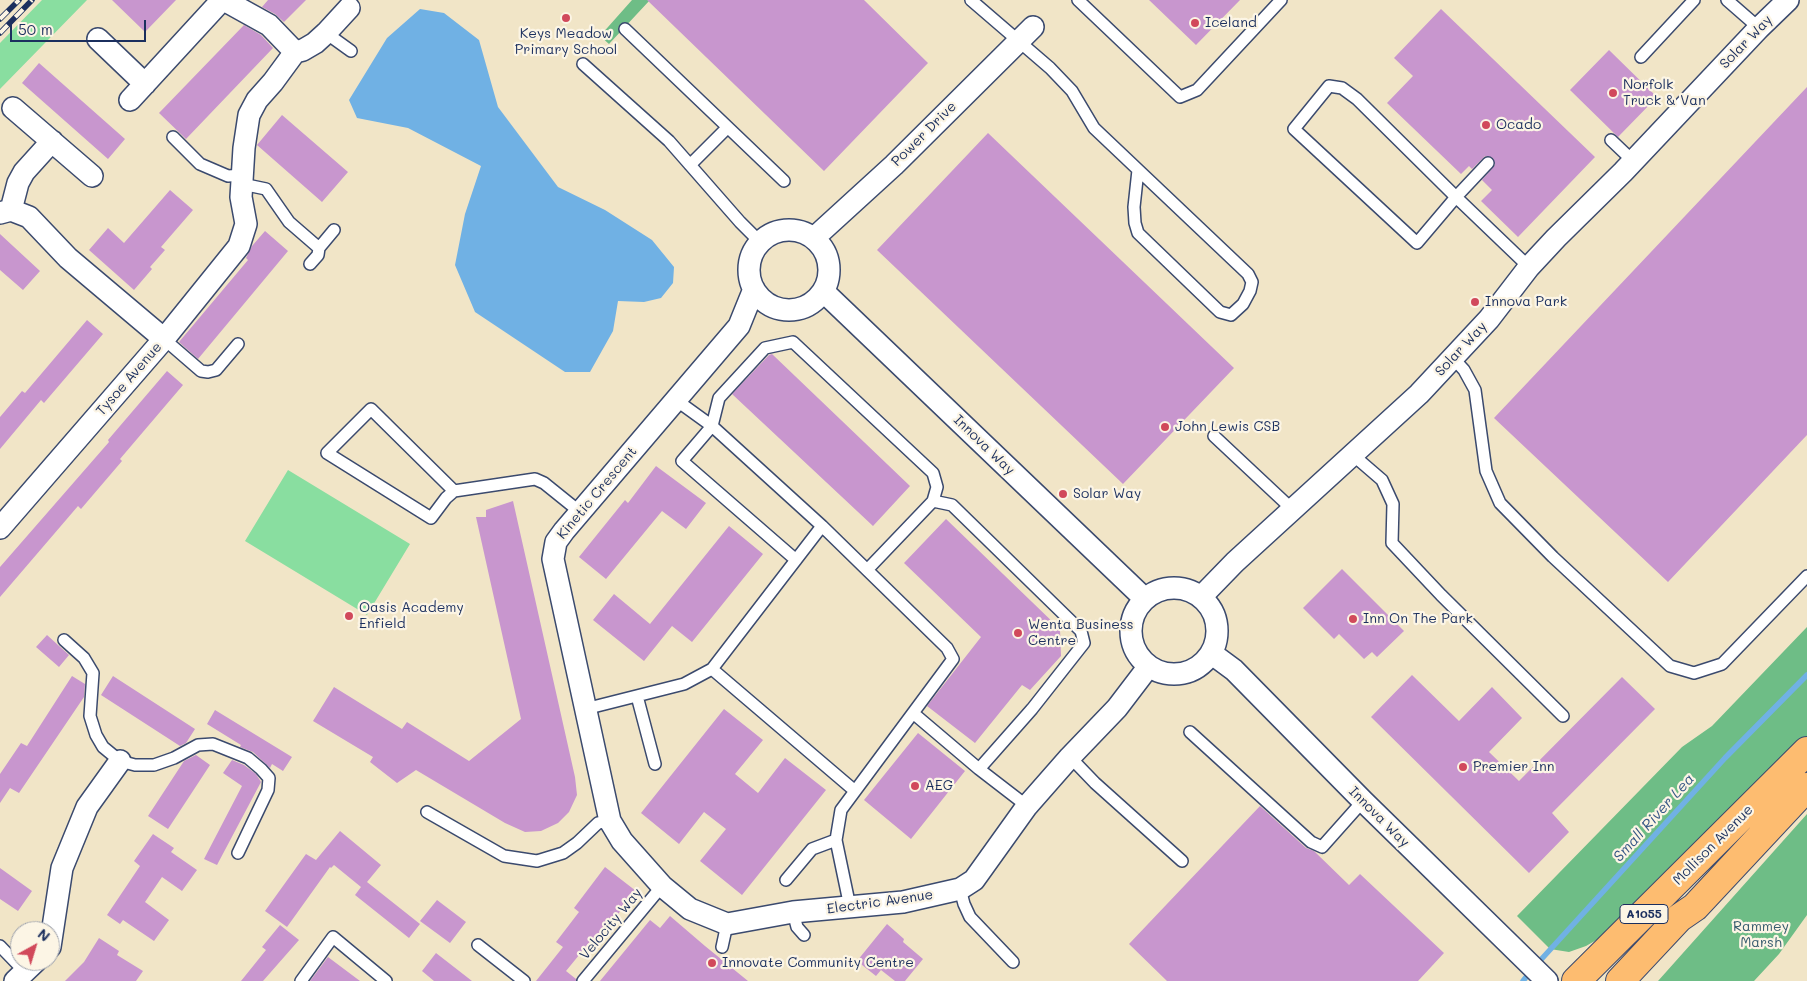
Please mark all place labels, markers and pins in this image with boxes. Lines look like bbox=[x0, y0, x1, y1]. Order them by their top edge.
marker: Keys Meadow Primary School bbox=[560, 12, 572, 24]
place label: Iceland bbox=[1205, 15, 1257, 31]
marker: Iceland bbox=[1189, 17, 1201, 29]
place label: Keys Meadow Primary School bbox=[515, 26, 617, 58]
place label: Norfolk Truck & Van bbox=[1623, 77, 1706, 110]
marker: Norfolk Truck & Van bbox=[1607, 87, 1619, 99]
place label: Ocado bbox=[1496, 117, 1541, 133]
marker: Ocado bbox=[1480, 119, 1492, 131]
place label: Innova Park bbox=[1485, 294, 1567, 310]
marker: Innova Park bbox=[1469, 296, 1481, 308]
place label: John Lewis CSB bbox=[1175, 419, 1280, 435]
marker: John Lewis CSB bbox=[1159, 421, 1171, 433]
place label: Solar Way bbox=[1073, 486, 1141, 502]
marker: Solar Way bbox=[1057, 488, 1069, 500]
place label: Oasis Academy Enfield bbox=[359, 600, 464, 632]
marker: Oasis Academy Enfield bbox=[343, 610, 355, 622]
place label: Inn On The Park bbox=[1363, 611, 1473, 627]
marker: Inn On The Park bbox=[1347, 613, 1359, 625]
place label: Wenta Business Centre bbox=[1028, 617, 1134, 650]
marker: Wenta Business Centre bbox=[1012, 627, 1024, 639]
place label: Premier Inn bbox=[1473, 759, 1555, 775]
marker: Premier Inn bbox=[1457, 761, 1469, 773]
place label: AEG bbox=[925, 778, 953, 794]
marker: AEG bbox=[909, 780, 921, 792]
place label: Innovate Community Centre bbox=[722, 955, 914, 971]
marker: Innovate Community Centre bbox=[706, 957, 718, 969]

